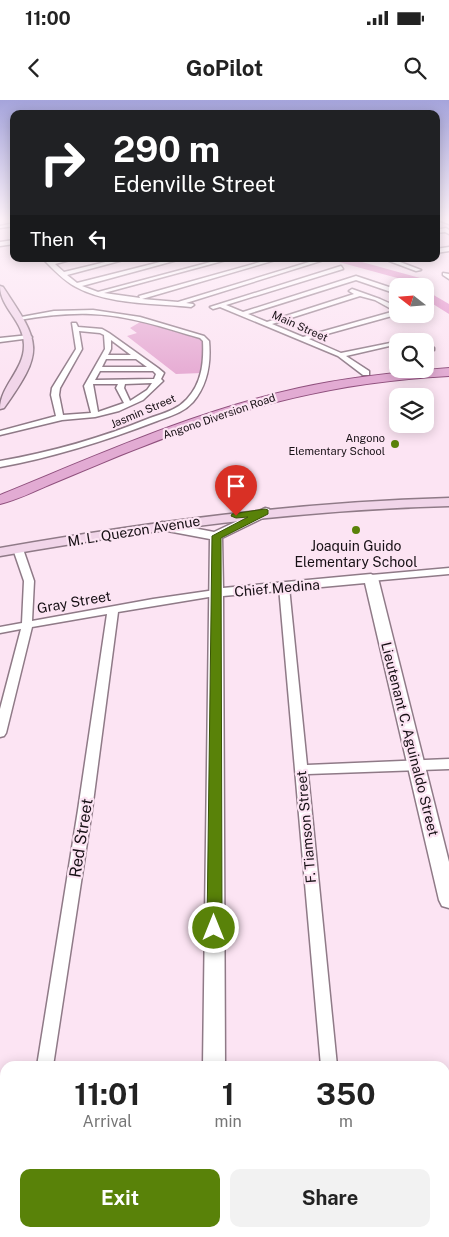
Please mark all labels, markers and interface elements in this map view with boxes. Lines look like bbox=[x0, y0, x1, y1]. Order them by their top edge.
text: 11:00 bbox=[25, 7, 71, 29]
icon: back bbox=[20, 54, 48, 82]
icon: search bbox=[401, 54, 429, 82]
text: GoPilot bbox=[186, 55, 263, 81]
text: 290 m bbox=[113, 129, 220, 170]
icon: right bbox=[30, 130, 95, 195]
text: Edenville Street bbox=[113, 171, 275, 197]
icon: left bbox=[84, 225, 112, 253]
text: Then bbox=[30, 228, 74, 250]
north arrow bbox=[389, 278, 434, 322]
map controls bbox=[389, 278, 434, 433]
street label: Main Street bbox=[270, 308, 330, 344]
button: search bbox=[389, 333, 434, 378]
button: layers bbox=[389, 388, 434, 433]
street label: Angono Diversion Road bbox=[161, 391, 277, 441]
street label: Jasmin Street bbox=[109, 392, 177, 430]
place label: Angono Elementary School bbox=[288, 432, 385, 457]
marker: Angono Elementary School bbox=[389, 438, 401, 450]
pin bbox=[215, 465, 257, 516]
icon: arrive bbox=[222, 472, 250, 500]
street label: M. L. Quezon Avenue bbox=[67, 513, 201, 549]
marker: Joaquin Guido Elementary School bbox=[350, 524, 362, 536]
place label: Joaquin Guido Elementary School bbox=[295, 538, 417, 570]
street label: Chief Medina bbox=[234, 576, 320, 600]
street label: Gray Street bbox=[36, 588, 112, 616]
street label: Lieutenant C. Aguinaldo Street bbox=[378, 640, 442, 838]
street label: F. Tiamson Street bbox=[293, 770, 319, 884]
street label: Red Street bbox=[65, 797, 97, 879]
position arrow bbox=[187, 901, 239, 953]
text: 11:01 bbox=[74, 1076, 140, 1112]
text: 1 bbox=[222, 1076, 235, 1112]
text: 350 bbox=[316, 1076, 376, 1112]
text: Arrival bbox=[83, 1112, 132, 1131]
text: min bbox=[215, 1112, 242, 1131]
text: m bbox=[339, 1112, 353, 1131]
button: Exit bbox=[20, 1169, 220, 1227]
button: Share bbox=[230, 1169, 430, 1227]

